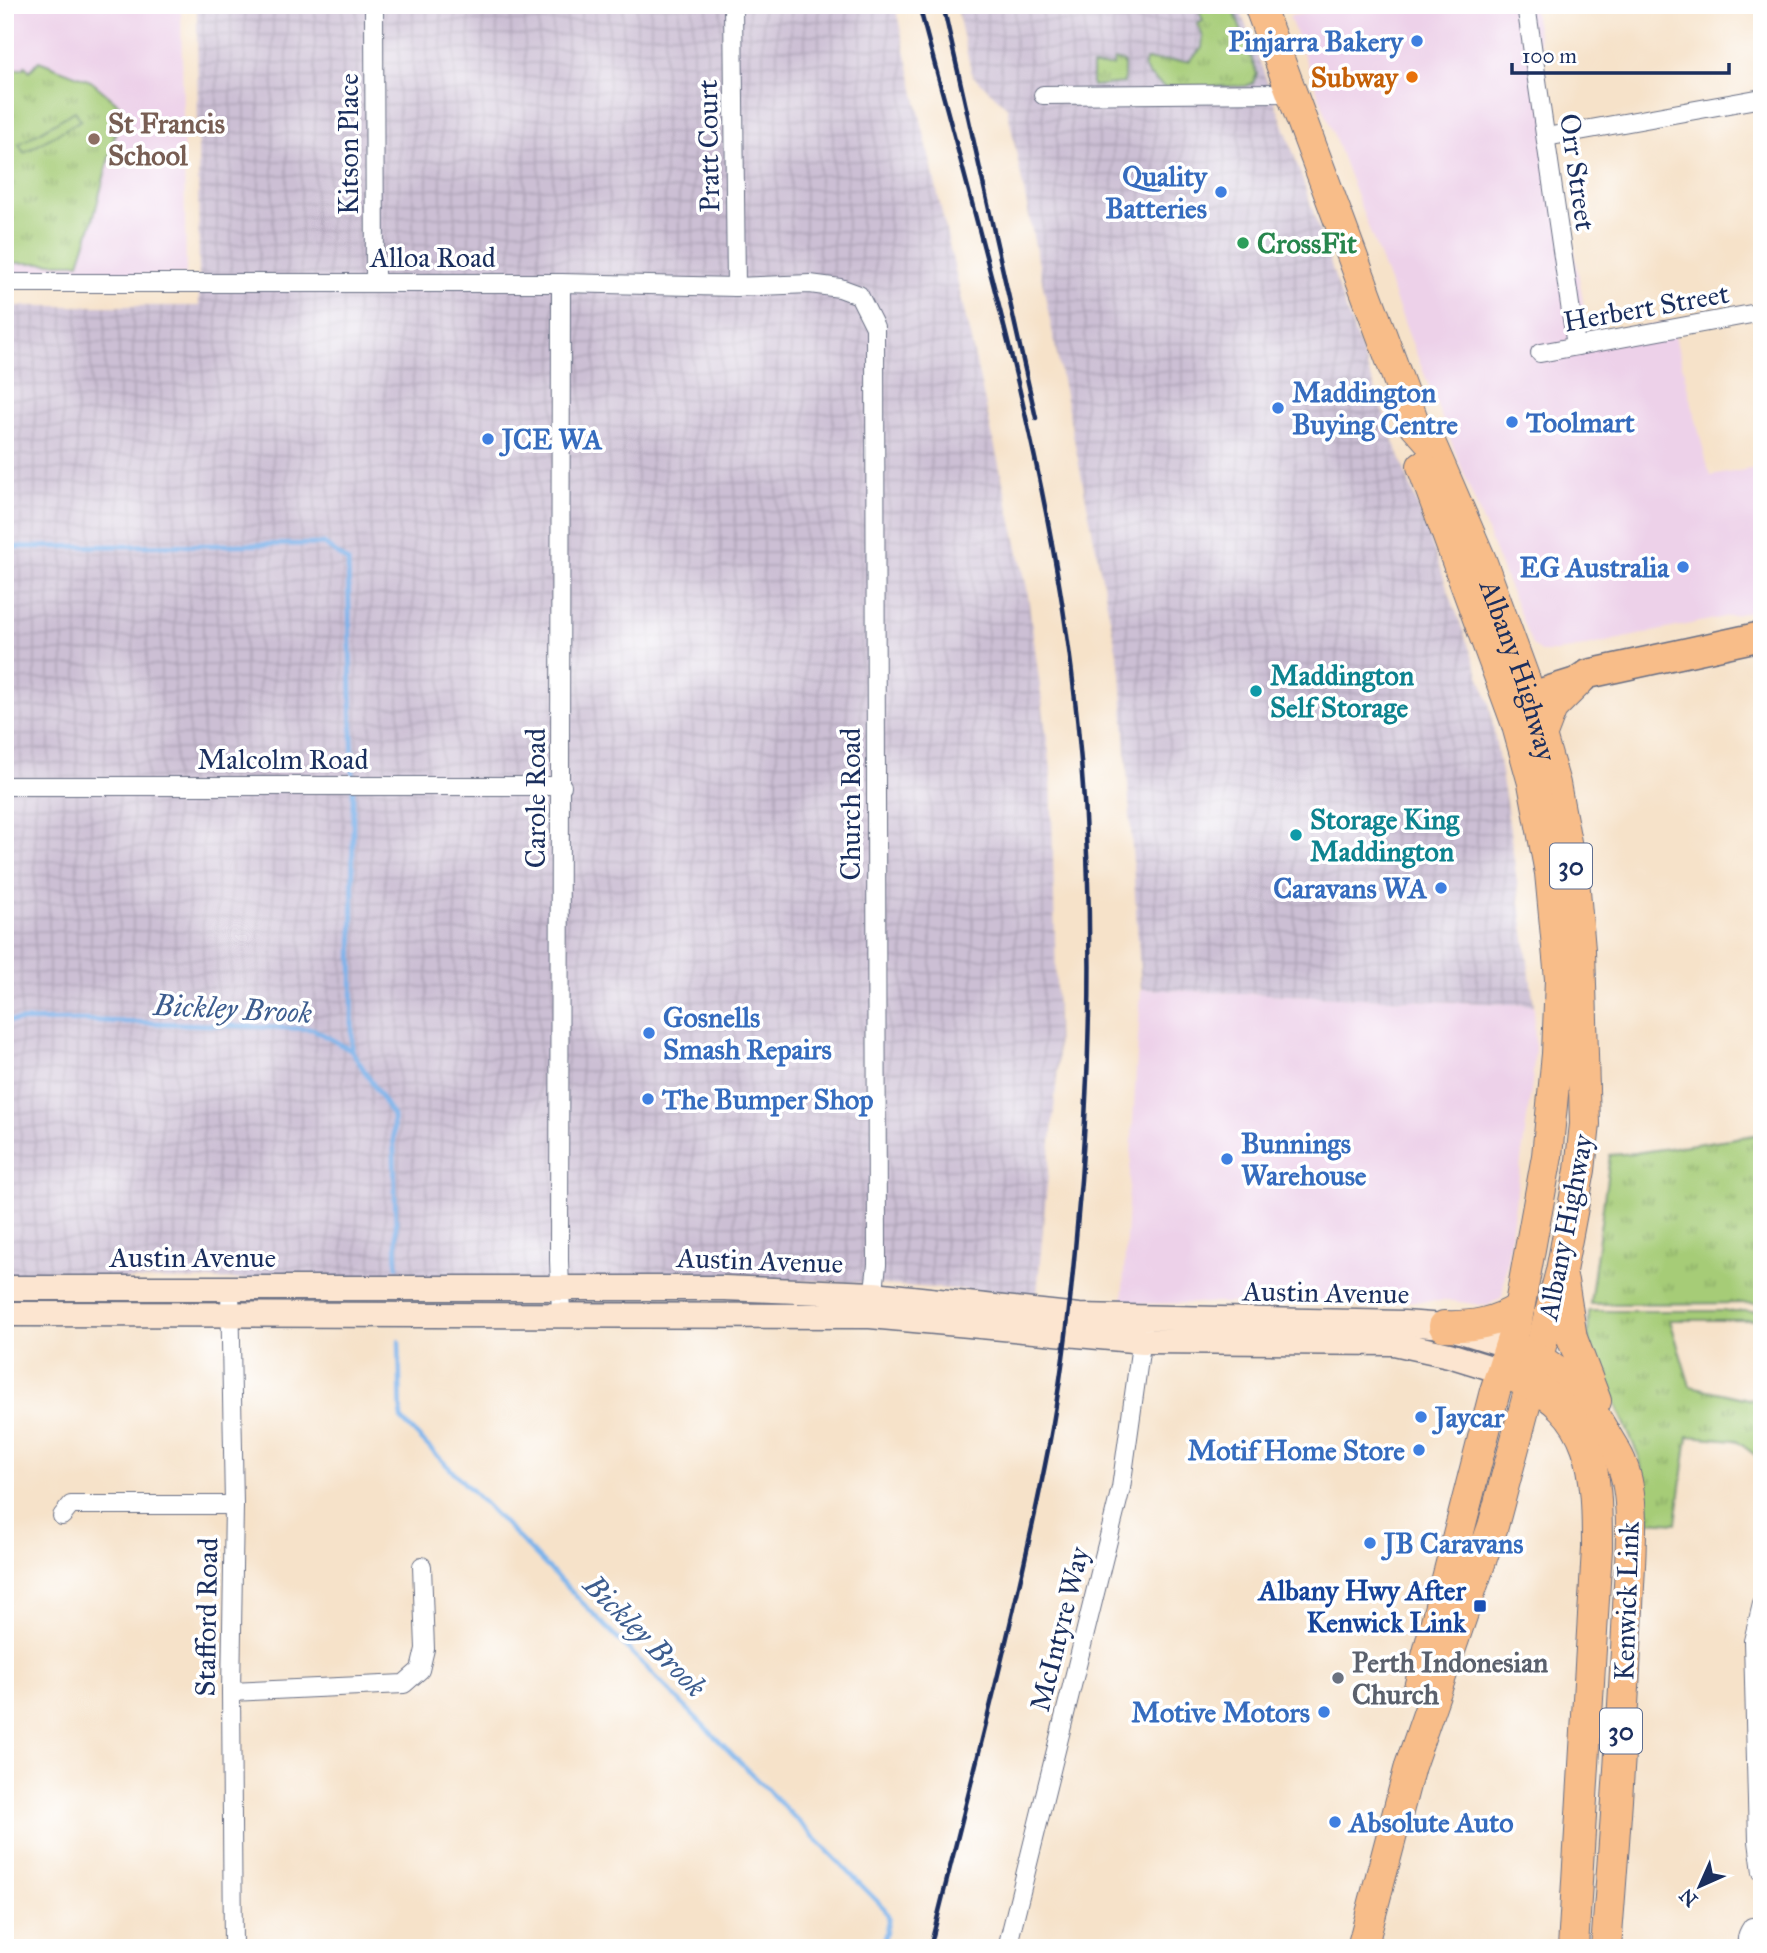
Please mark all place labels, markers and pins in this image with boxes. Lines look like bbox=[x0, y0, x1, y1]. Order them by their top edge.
place label: Pinjarra Bakery bbox=[1228, 24, 1404, 59]
marker: Pinjarra Bakery bbox=[1409, 33, 1425, 49]
place label: Subway bbox=[1311, 60, 1399, 95]
marker: Subway bbox=[1404, 69, 1420, 85]
place label: St Francis School bbox=[108, 106, 225, 173]
marker: St Francis School bbox=[86, 131, 102, 147]
place label: Quality Batteries bbox=[1105, 159, 1208, 226]
marker: Quality Batteries bbox=[1213, 184, 1229, 200]
place label: CrossFit bbox=[1257, 226, 1357, 261]
marker: CrossFit bbox=[1235, 235, 1251, 251]
place label: Maddington Buying Centre bbox=[1292, 375, 1458, 442]
marker: Maddington Buying Centre bbox=[1270, 400, 1286, 416]
place label: Toolmart bbox=[1526, 405, 1635, 440]
marker: Toolmart bbox=[1504, 414, 1520, 430]
place label: JCE WA bbox=[498, 422, 604, 457]
marker: JCE WA bbox=[480, 431, 496, 447]
place label: EG Australia bbox=[1519, 550, 1670, 585]
marker: EG Australia bbox=[1675, 559, 1691, 575]
place label: Maddington Self Storage bbox=[1270, 658, 1414, 725]
marker: Maddington Self Storage bbox=[1248, 683, 1264, 699]
place label: Storage King Maddington bbox=[1310, 802, 1460, 869]
marker: Storage King Maddington bbox=[1288, 827, 1304, 843]
place label: Caravans WA bbox=[1273, 871, 1428, 906]
marker: Caravans WA bbox=[1433, 880, 1449, 896]
place label: Gosnells Smash Repairs bbox=[663, 1000, 832, 1067]
marker: Gosnells Smash Repairs bbox=[641, 1025, 657, 1041]
place label: The Bumper Shop bbox=[662, 1082, 873, 1117]
marker: The Bumper Shop bbox=[640, 1091, 656, 1107]
place label: Bunnings Warehouse bbox=[1241, 1126, 1367, 1193]
marker: Bunnings Warehouse bbox=[1219, 1151, 1235, 1167]
place label: Jaycar bbox=[1431, 1400, 1505, 1435]
marker: Jaycar bbox=[1413, 1409, 1429, 1425]
place label: Motif Home Store bbox=[1188, 1433, 1405, 1468]
marker: Motif Home Store bbox=[1411, 1442, 1427, 1458]
place label: JB Caravans bbox=[1380, 1526, 1523, 1561]
marker: JB Caravans bbox=[1362, 1535, 1378, 1551]
place label: Albany Hwy After Kenwick Link bbox=[1257, 1573, 1467, 1640]
marker: Albany Hwy After Kenwick Link bbox=[1472, 1598, 1488, 1614]
place label: Perth Indonesian Church bbox=[1352, 1645, 1548, 1712]
marker: Perth Indonesian Church bbox=[1330, 1670, 1346, 1686]
place label: Motive Motors bbox=[1131, 1695, 1310, 1730]
marker: Motive Motors bbox=[1316, 1704, 1332, 1720]
place label: Absolute Auto bbox=[1347, 1805, 1514, 1840]
marker: Absolute Auto bbox=[1327, 1814, 1343, 1830]

